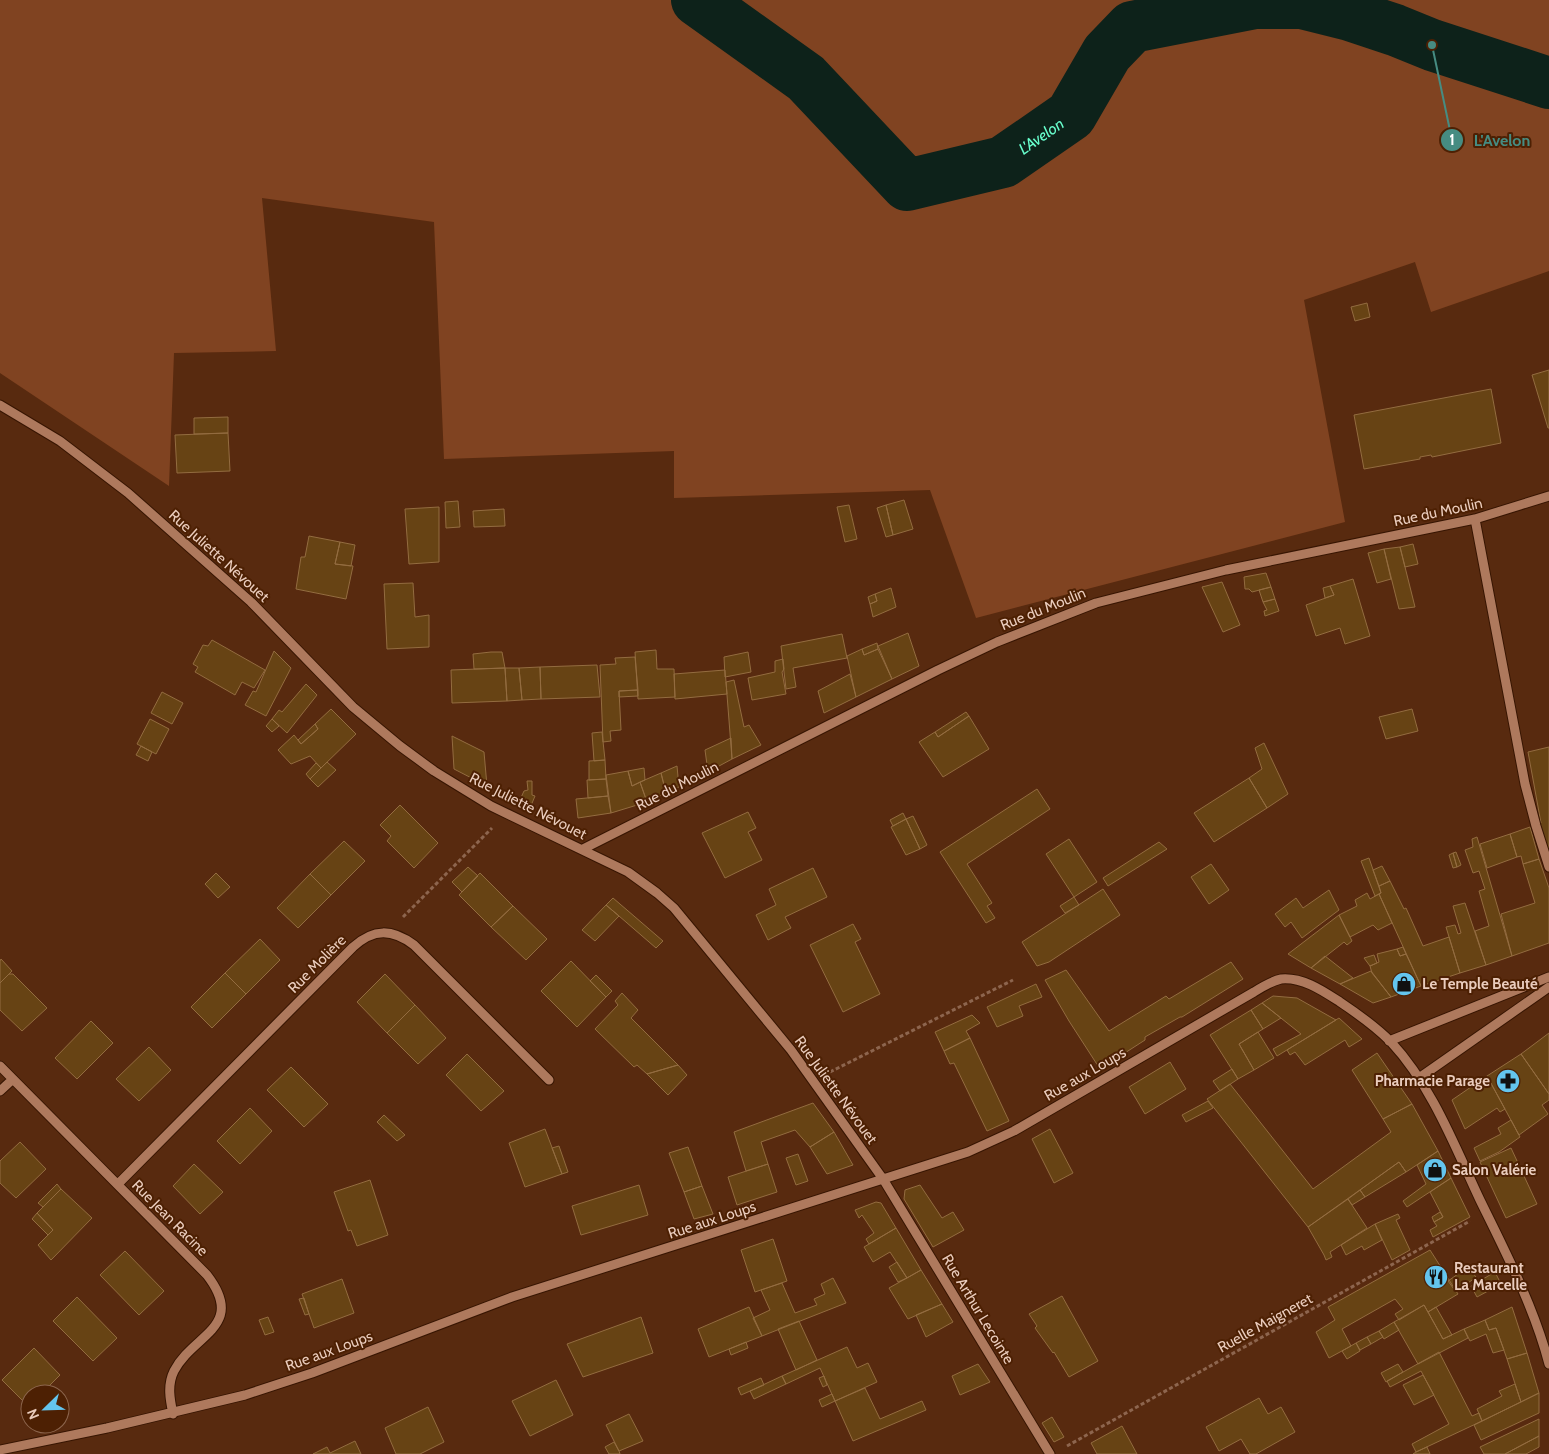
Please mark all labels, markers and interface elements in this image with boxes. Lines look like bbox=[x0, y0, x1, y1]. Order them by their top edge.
water label: L'Avelon bbox=[1015, 114, 1067, 158]
callout: L'Avelon bbox=[1439, 125, 1541, 156]
text: 1 bbox=[1449, 131, 1455, 149]
text: L'Avelon bbox=[1474, 131, 1530, 150]
street label: Rue du Moulin bbox=[1392, 494, 1484, 530]
street label: Rue Juliette Névouet bbox=[165, 506, 273, 606]
street label: Rue du Moulin bbox=[998, 584, 1088, 634]
street label: Rue du Moulin bbox=[633, 757, 721, 815]
street label: Rue Juliette Névouet bbox=[466, 769, 590, 843]
street label: Rue Molière bbox=[284, 931, 350, 997]
shop icon: Le Temple Beauté bbox=[1391, 971, 1417, 997]
place label: Le Temple Beauté bbox=[1422, 975, 1538, 993]
street label: Rue Juliette Névouet bbox=[791, 1033, 881, 1147]
street label: Rue aux Loups bbox=[1041, 1043, 1129, 1105]
pharmacy icon: Pharmacie Parage bbox=[1495, 1068, 1521, 1094]
place label: Pharmacie Parage bbox=[1375, 1072, 1490, 1090]
shop icon: Salon Valérie bbox=[1422, 1157, 1448, 1183]
place label: Salon Valérie bbox=[1452, 1161, 1537, 1179]
street label: Rue Jean Racine bbox=[128, 1176, 212, 1260]
street label: Rue aux Loups bbox=[666, 1197, 758, 1243]
street label: Rue Arthur Lecointe bbox=[938, 1251, 1018, 1367]
place label: Restaurant La Marcelle bbox=[1454, 1259, 1527, 1294]
restaurant icon: Restaurant La Marcelle bbox=[1423, 1264, 1449, 1290]
street label: Ruelle Maigneret bbox=[1214, 1289, 1316, 1357]
street label: Rue aux Loups bbox=[283, 1327, 375, 1375]
north arrow bbox=[20, 1384, 70, 1434]
text: N bbox=[23, 1406, 43, 1422]

